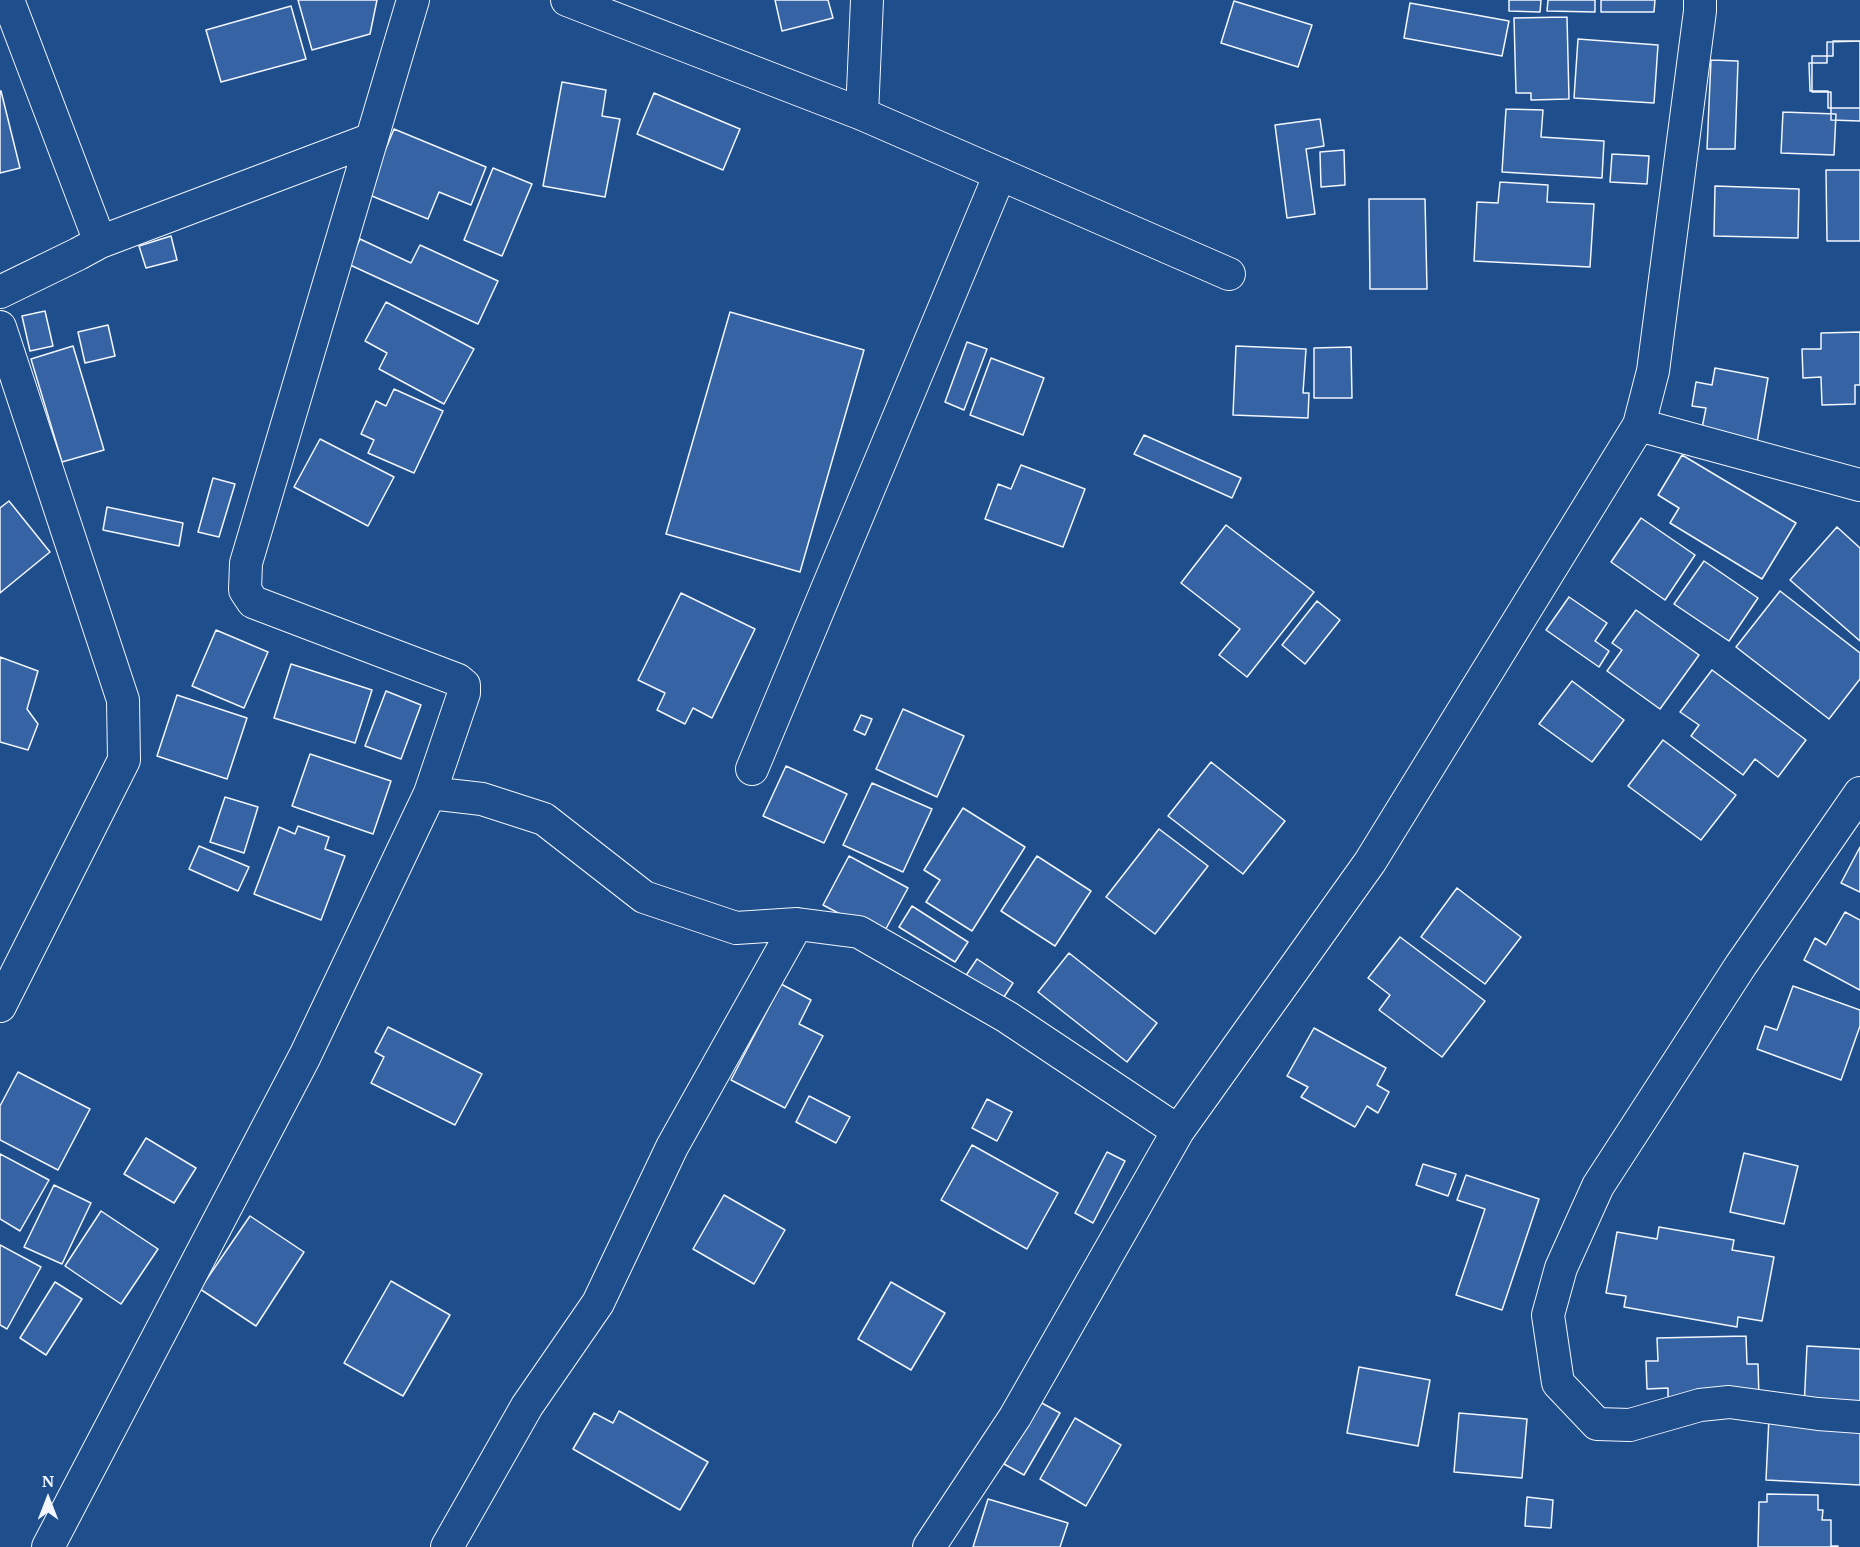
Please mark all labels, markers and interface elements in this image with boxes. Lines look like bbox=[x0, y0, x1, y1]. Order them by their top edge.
north arrow bbox=[18, 1469, 78, 1529]
text: N bbox=[42, 1470, 54, 1492]

